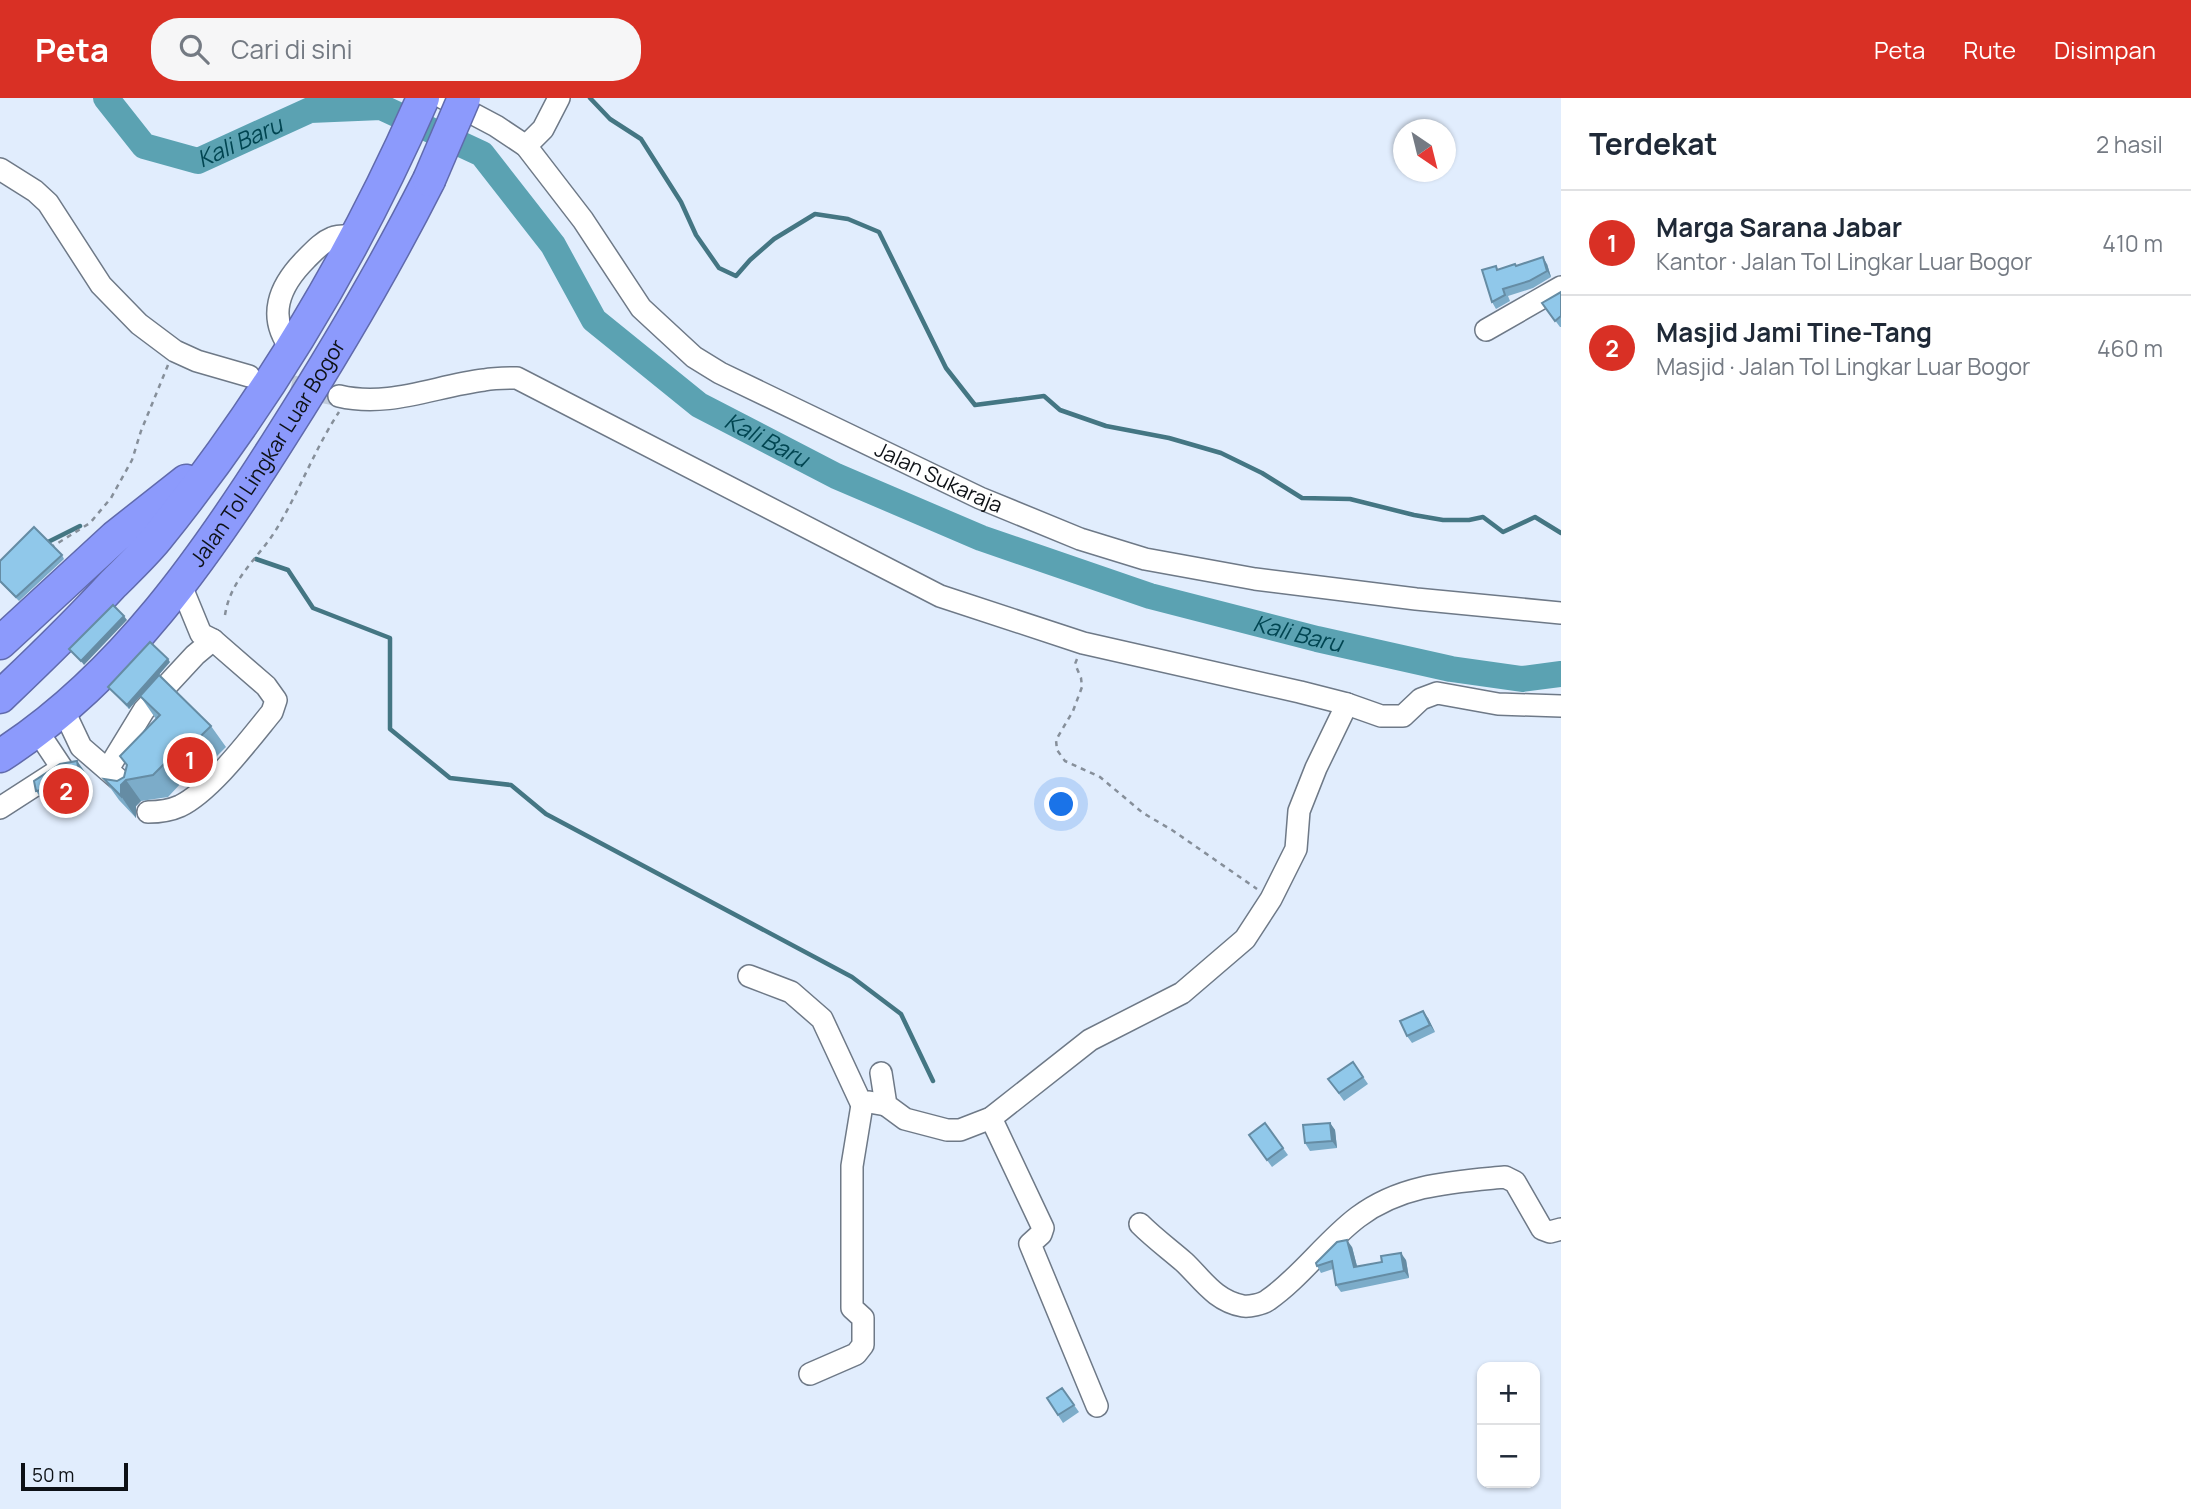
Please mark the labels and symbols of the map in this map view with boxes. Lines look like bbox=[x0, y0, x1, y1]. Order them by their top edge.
water label: Kali Baru bbox=[191, 107, 289, 174]
north arrow bbox=[1393, 119, 1456, 182]
street label: Jalan Tol Lingkar Luar Bogor bbox=[183, 333, 351, 572]
water label: Kali Baru bbox=[720, 404, 817, 475]
street label: Jalan Sukaraja bbox=[871, 435, 1007, 519]
water label: Kali Baru bbox=[1250, 606, 1348, 660]
pin: 1 bbox=[167, 734, 213, 786]
pin: 2 bbox=[43, 765, 89, 817]
your location bbox=[1044, 787, 1078, 821]
scale bar bbox=[21, 1460, 128, 1492]

